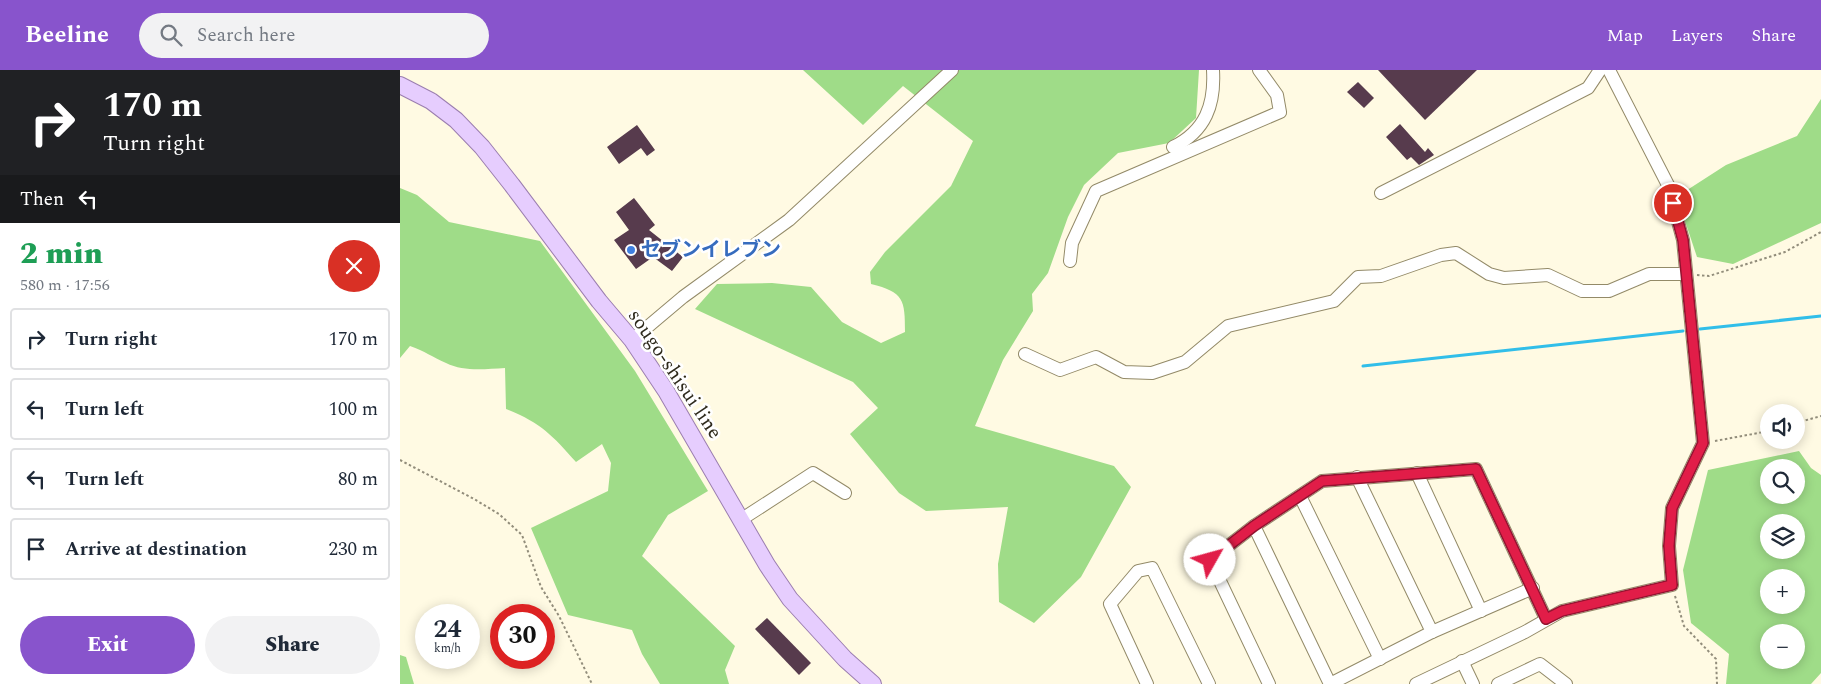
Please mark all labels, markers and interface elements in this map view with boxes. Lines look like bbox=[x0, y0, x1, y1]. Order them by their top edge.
search box bbox=[139, 13, 489, 58]
text: Beeline bbox=[25, 17, 109, 53]
icon: search bbox=[157, 21, 185, 49]
text: Search here bbox=[197, 21, 295, 50]
text: Map bbox=[1607, 22, 1643, 49]
text: Layers bbox=[1671, 22, 1723, 49]
text: Share bbox=[1751, 22, 1796, 49]
text: 170 m bbox=[103, 79, 202, 132]
icon: right bbox=[20, 90, 85, 155]
text: Turn right bbox=[103, 127, 205, 160]
pin bbox=[1652, 182, 1694, 224]
text: Then bbox=[20, 185, 64, 214]
icon: left bbox=[74, 185, 102, 213]
icon: arrive bbox=[1659, 189, 1687, 217]
text: 2 min bbox=[20, 231, 103, 277]
place label: セブンイレブン bbox=[641, 235, 781, 265]
button: close bbox=[328, 240, 380, 292]
marker: セブンイレブン bbox=[625, 244, 637, 256]
text: 580 m · 17:56 bbox=[20, 273, 110, 297]
street label: sougo-shisui line bbox=[620, 303, 730, 445]
icon: right bbox=[22, 325, 50, 353]
text: Turn right bbox=[65, 325, 158, 354]
text: 170 m bbox=[328, 325, 378, 354]
icon: left bbox=[22, 395, 50, 423]
text: Turn left bbox=[65, 395, 144, 424]
text: 100 m bbox=[328, 395, 378, 424]
map controls bbox=[1760, 404, 1805, 669]
button: sound bbox=[1760, 404, 1805, 449]
button: search bbox=[1760, 459, 1805, 504]
icon: left bbox=[22, 465, 50, 493]
text: Turn left bbox=[65, 465, 144, 494]
text: 80 m bbox=[338, 465, 378, 494]
button: layers bbox=[1760, 514, 1805, 559]
position arrow bbox=[1183, 533, 1235, 585]
icon: arrive bbox=[22, 535, 50, 563]
text: Arrive at destination bbox=[65, 535, 247, 564]
text: 230 m bbox=[328, 535, 378, 564]
button: + bbox=[1760, 569, 1805, 614]
speed limit sign: 30 bbox=[490, 604, 555, 669]
text: 24 bbox=[433, 611, 462, 649]
button: Exit bbox=[20, 616, 195, 674]
button: Share bbox=[205, 616, 380, 674]
button: − bbox=[1760, 624, 1805, 669]
text: km/h bbox=[434, 639, 461, 658]

